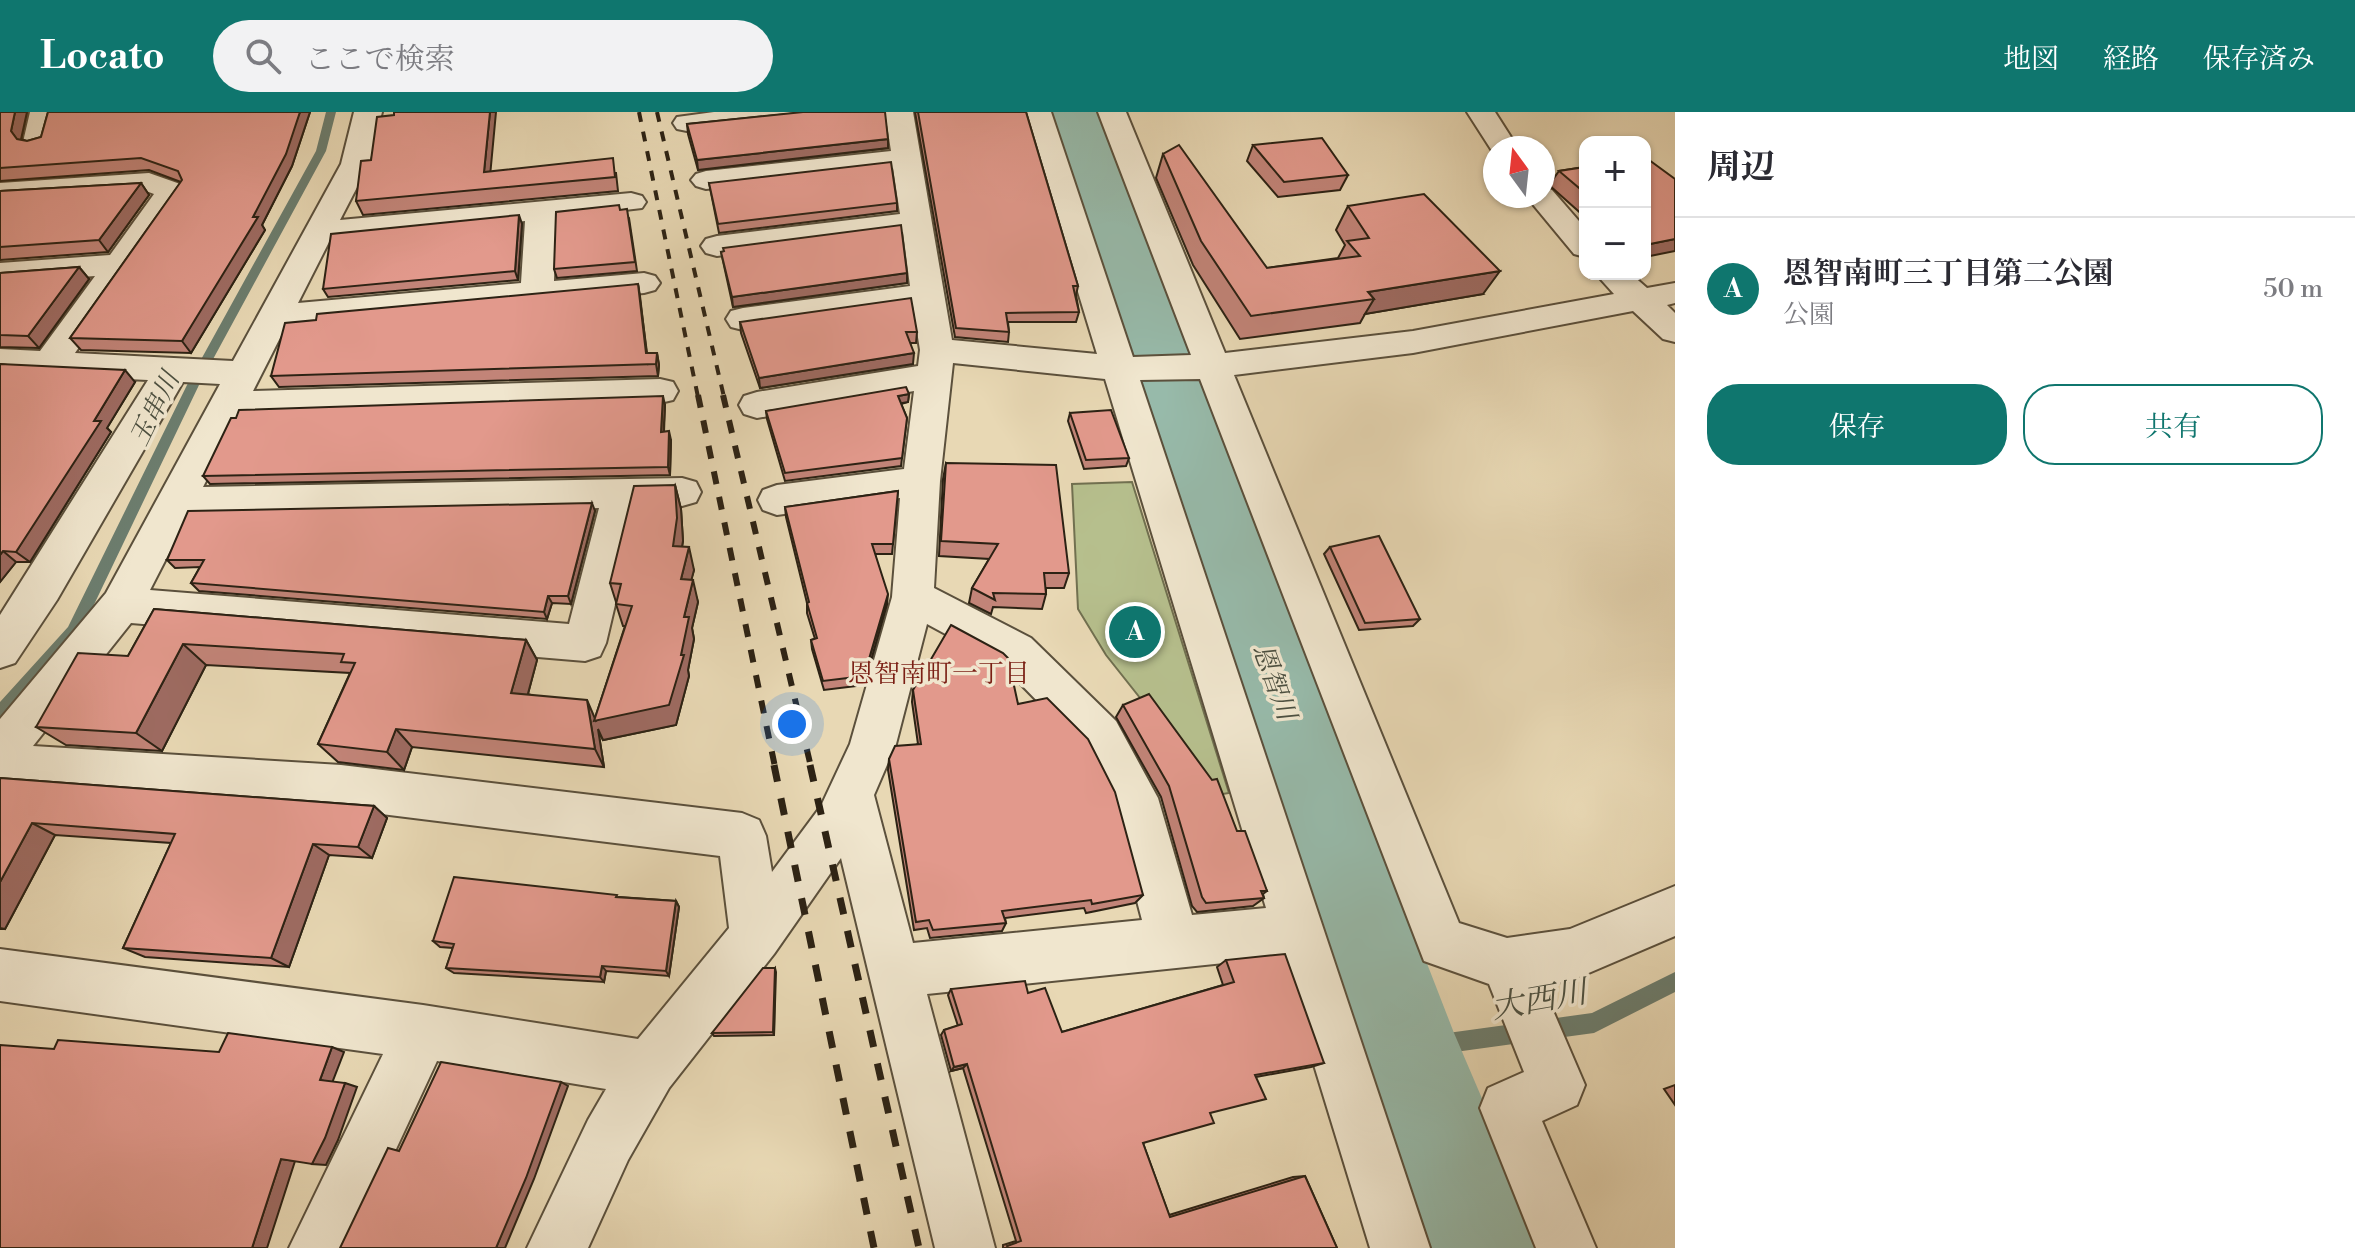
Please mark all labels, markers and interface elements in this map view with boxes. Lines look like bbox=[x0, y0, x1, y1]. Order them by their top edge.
search box bbox=[213, 20, 773, 92]
text: Locato bbox=[40, 33, 165, 80]
icon: search bbox=[241, 34, 285, 78]
text: ここで検索 bbox=[305, 41, 455, 79]
text: 地図 bbox=[2003, 42, 2059, 77]
text: 経路 bbox=[2103, 42, 2159, 77]
text: 保存済み bbox=[2203, 42, 2315, 77]
north arrow bbox=[1483, 136, 1555, 208]
map controls bbox=[1579, 136, 1651, 280]
button: + bbox=[1579, 136, 1651, 208]
text: 周辺 bbox=[1707, 147, 1775, 189]
button: − bbox=[1579, 208, 1651, 280]
text: 恩智南町三丁目第二公園 bbox=[1783, 255, 2113, 293]
text: A bbox=[1724, 273, 1742, 305]
text: 50 m bbox=[2263, 273, 2323, 305]
text: 公園 bbox=[1783, 299, 1835, 331]
water label: 玉串川 bbox=[124, 364, 188, 451]
button: 保存 bbox=[1707, 384, 2007, 465]
button: 共有 bbox=[2023, 384, 2323, 465]
pin: A bbox=[1109, 602, 1161, 662]
water label: 恩智川 bbox=[1246, 640, 1303, 727]
district label: 恩智南町一丁目 bbox=[848, 658, 1030, 690]
your location bbox=[772, 704, 812, 744]
water label: 大西川 bbox=[1488, 971, 1593, 1028]

